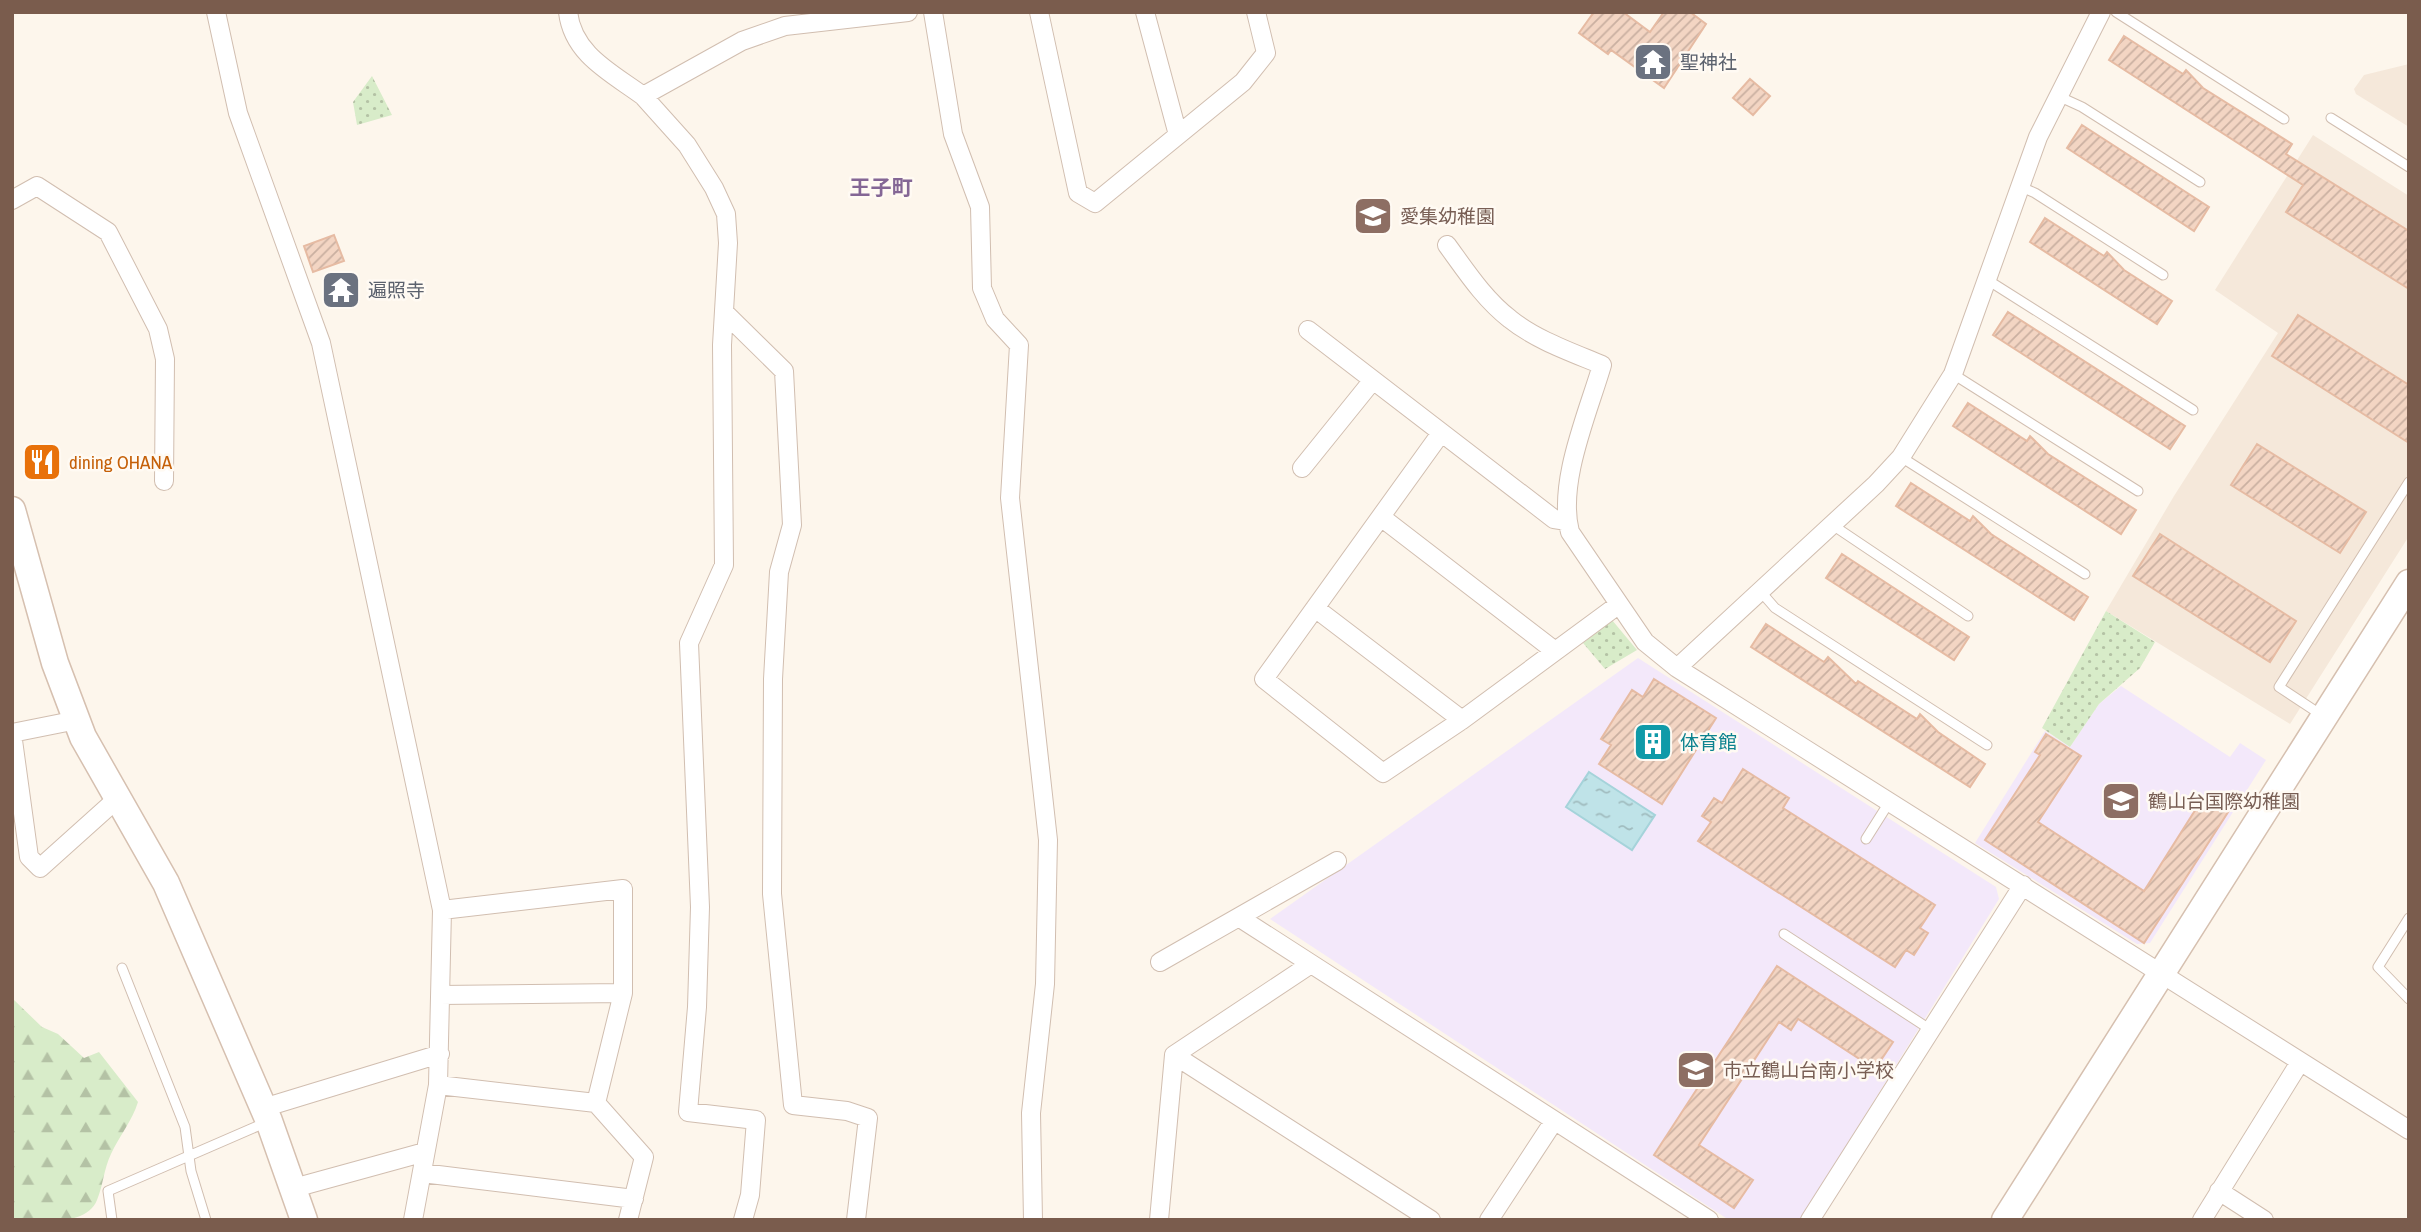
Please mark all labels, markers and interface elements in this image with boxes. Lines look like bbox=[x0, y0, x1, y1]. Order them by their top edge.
temple icon: 聖神社 bbox=[1632, 41, 1674, 83]
place label: 聖神社 bbox=[1680, 49, 1737, 75]
district label: 王子町 bbox=[850, 173, 913, 202]
school or university icon: 愛集幼稚園 bbox=[1352, 195, 1394, 237]
place label: 愛集幼稚園 bbox=[1400, 203, 1495, 229]
temple icon: 遍照寺 bbox=[320, 269, 362, 311]
place label: 遍照寺 bbox=[368, 277, 425, 303]
restaurant icon: dining OHANA bbox=[21, 441, 63, 483]
place label: dining OHANA bbox=[69, 449, 173, 475]
building icon: 体育館 bbox=[1632, 721, 1674, 763]
place label: 体育館 bbox=[1680, 729, 1737, 755]
school or university icon: 鶴山台国際幼稚園 bbox=[2100, 780, 2142, 822]
place label: 鶴山台国際幼稚園 bbox=[2148, 788, 2300, 814]
school or university icon: 市立鶴山台南小学校 bbox=[1675, 1049, 1717, 1091]
place label: 市立鶴山台南小学校 bbox=[1723, 1057, 1894, 1083]

